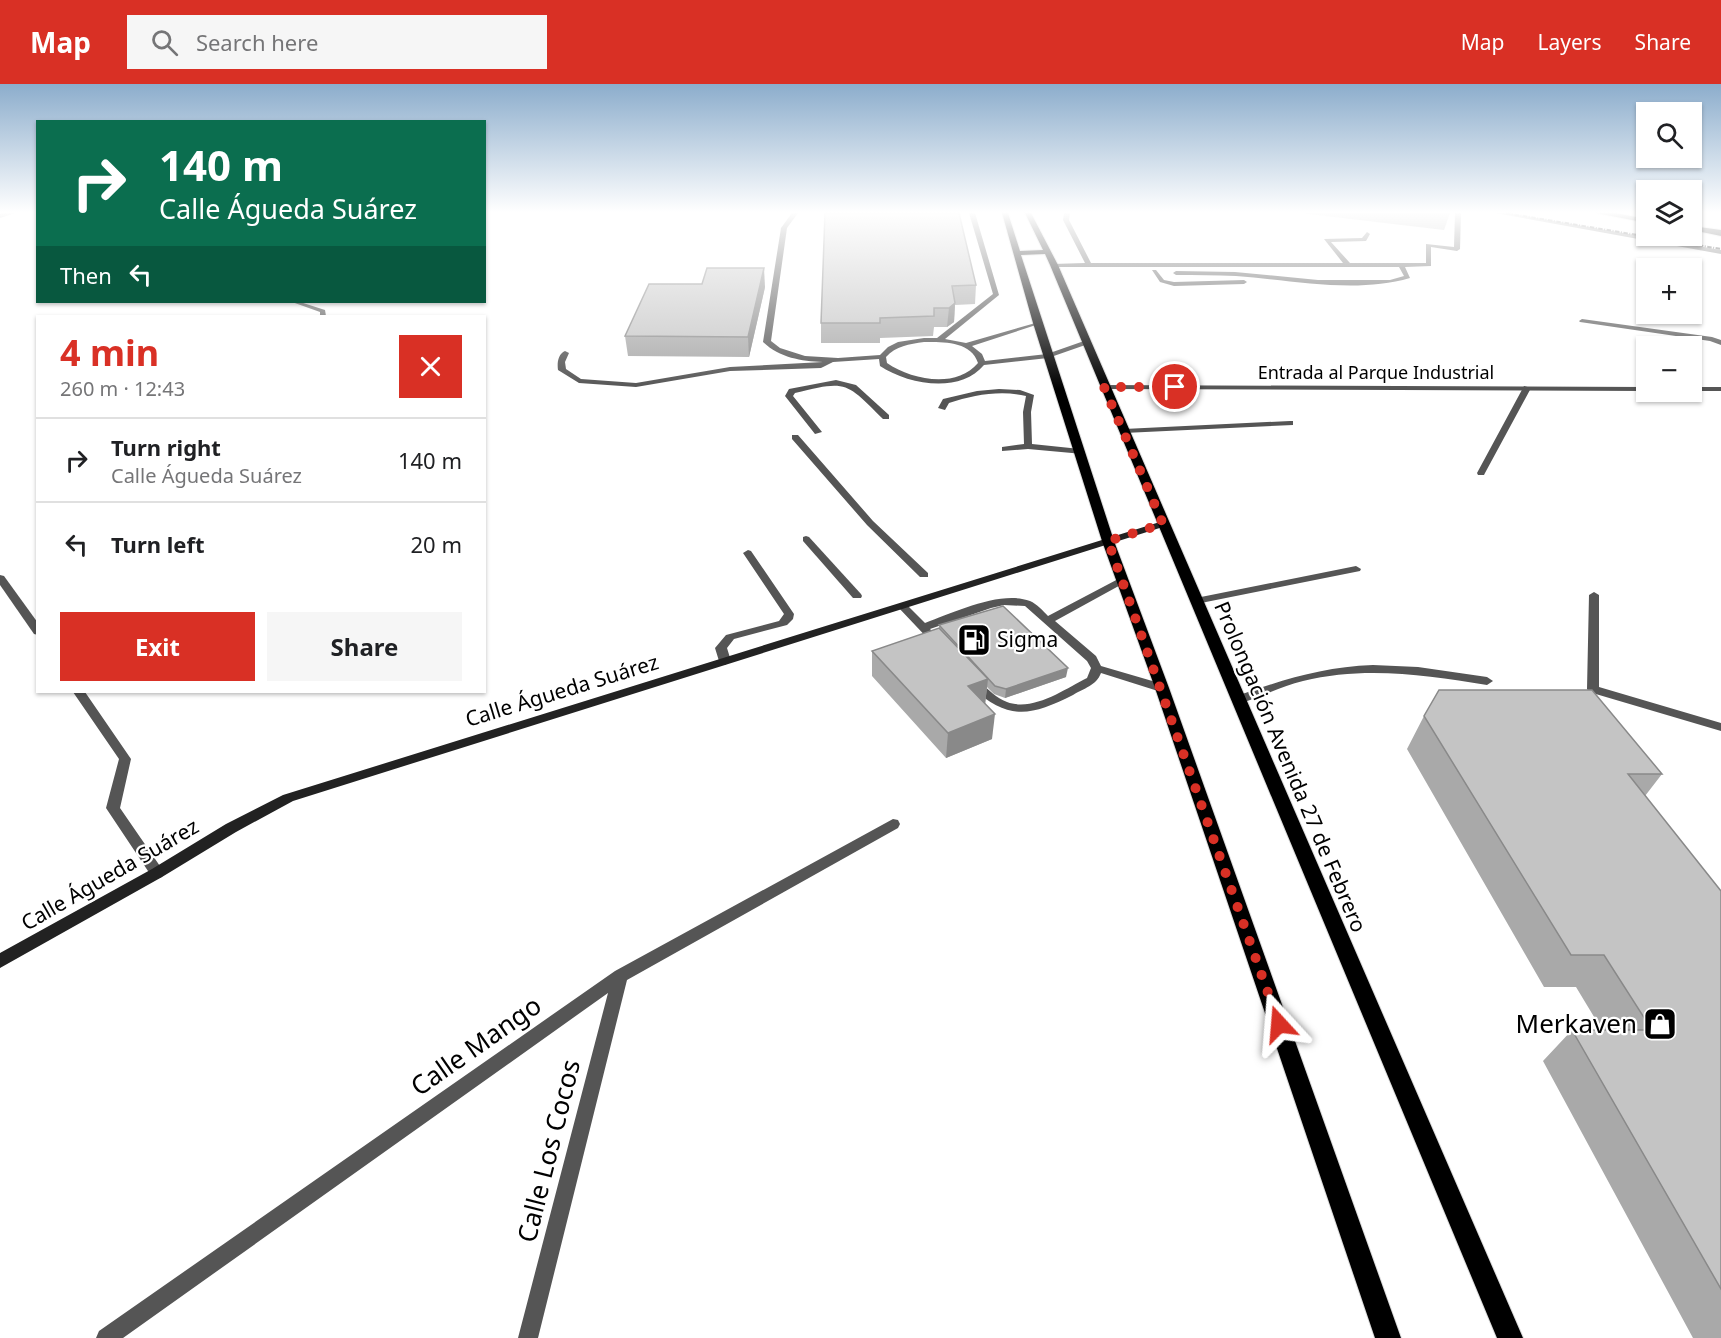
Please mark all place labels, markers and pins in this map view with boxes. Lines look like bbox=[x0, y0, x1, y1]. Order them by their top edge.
pin bbox=[1149, 361, 1200, 412]
fuel station icon: Sigma bbox=[956, 622, 992, 658]
place label: Sigma bbox=[997, 625, 1058, 653]
place label: Merkaven bbox=[1516, 1005, 1637, 1041]
shop icon: Merkaven bbox=[1642, 1006, 1678, 1042]

